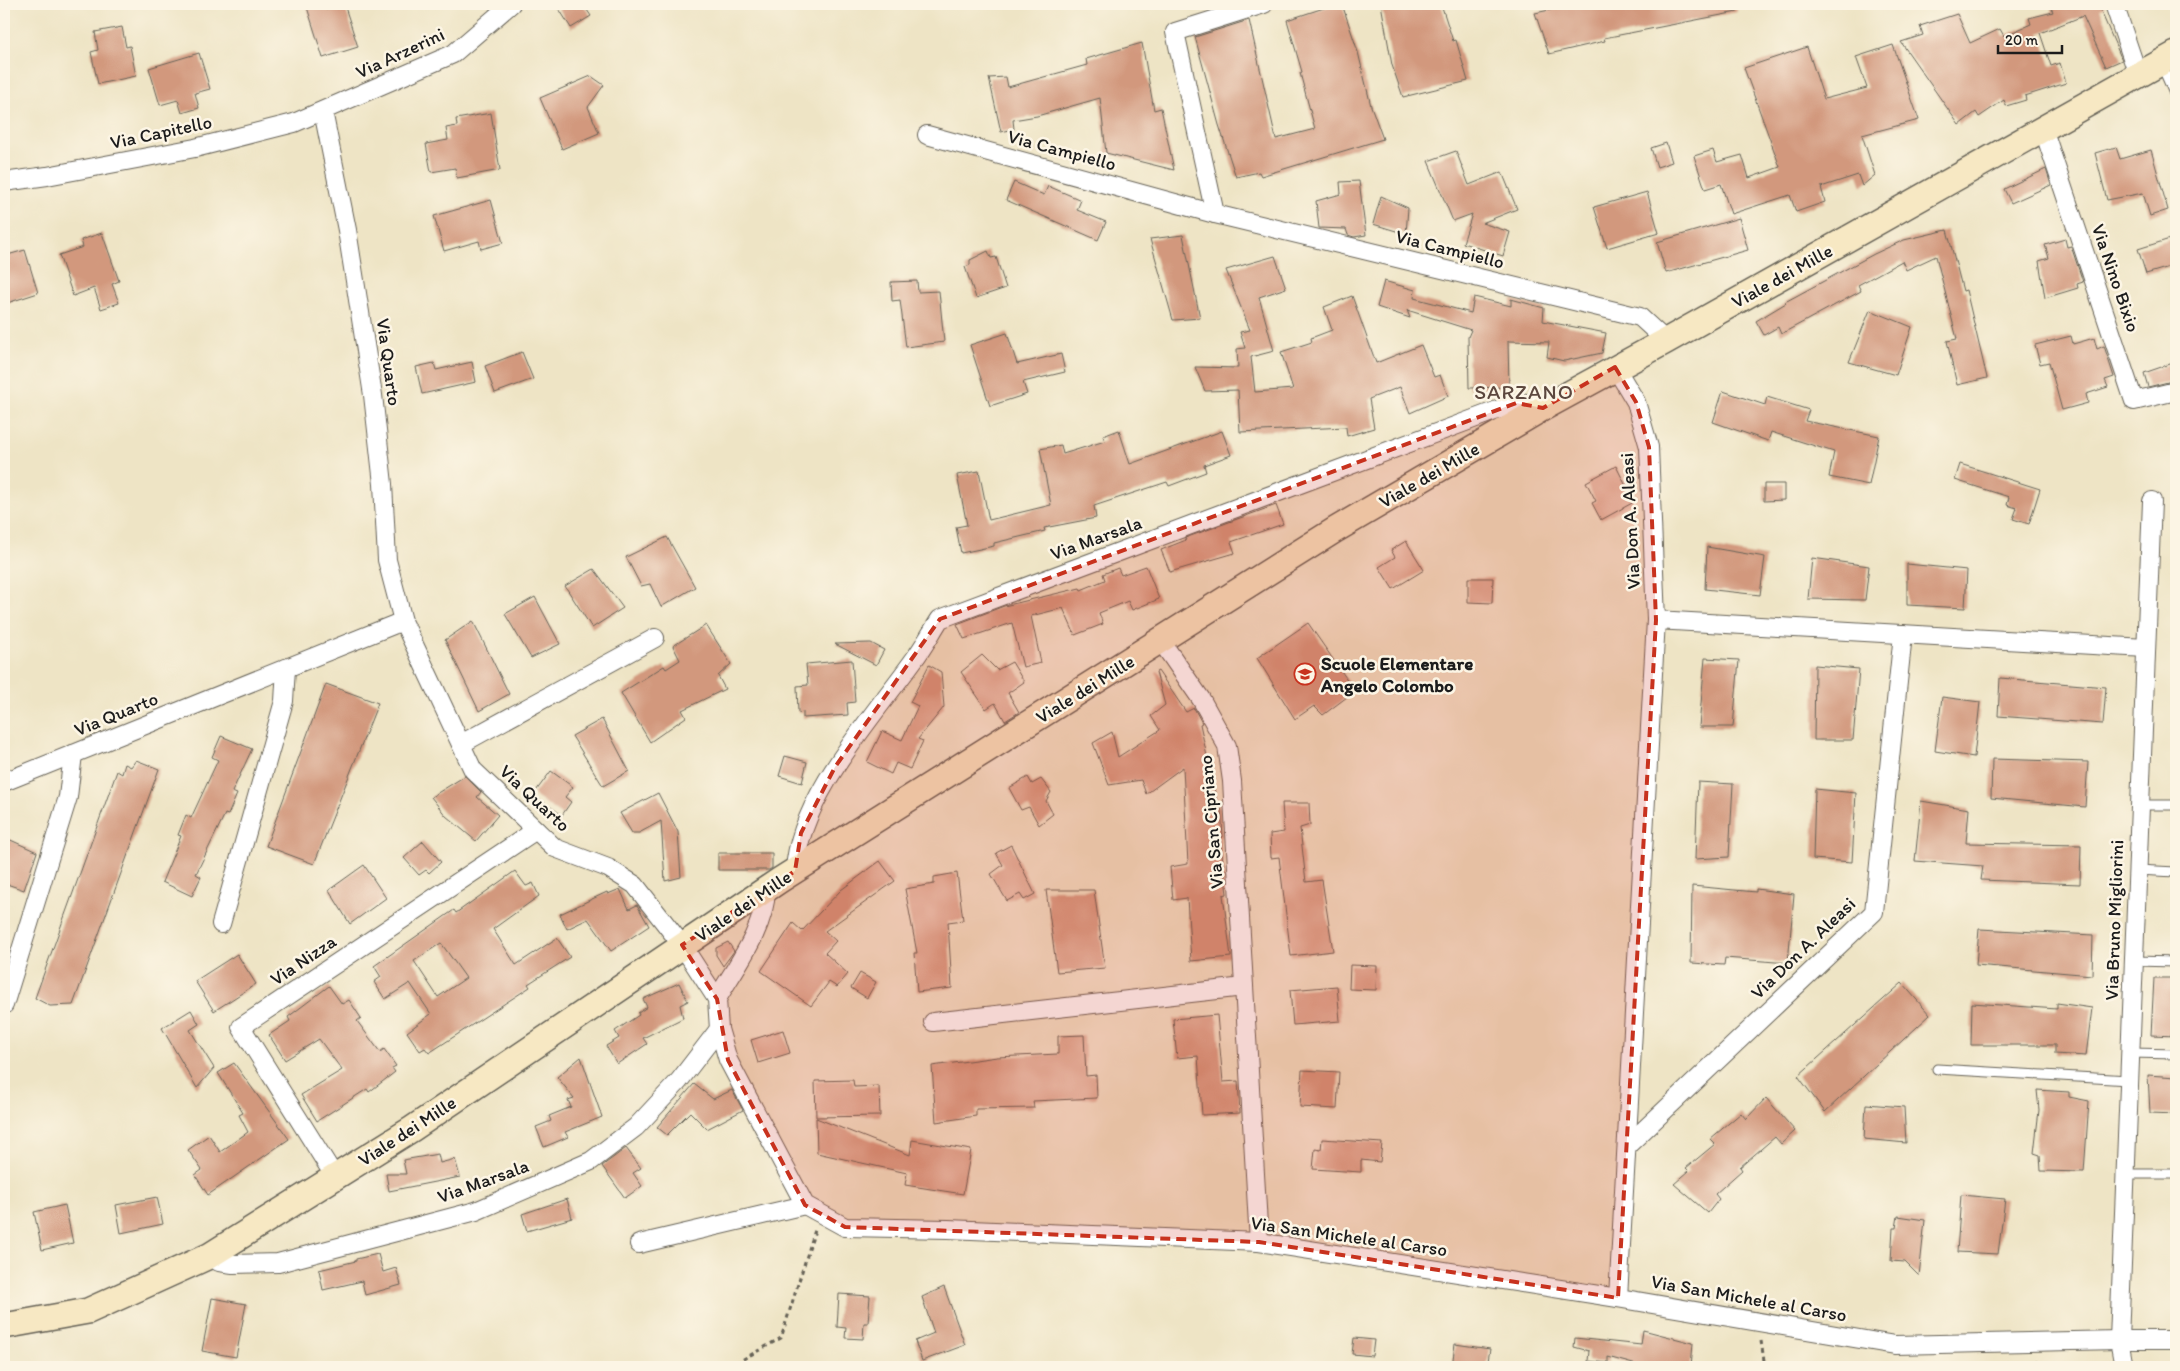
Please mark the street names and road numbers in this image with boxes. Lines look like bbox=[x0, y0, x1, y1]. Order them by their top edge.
street label: Via Arzerini bbox=[352, 22, 448, 84]
street label: Via Capitello bbox=[108, 110, 214, 154]
street label: Via Campiello bbox=[1005, 124, 1119, 176]
street label: Via Nino Bixio bbox=[2087, 221, 2145, 335]
street label: Via Campiello bbox=[1393, 224, 1507, 274]
street label: Viale dei Mille bbox=[1727, 239, 1837, 313]
street label: Via Quarto bbox=[371, 317, 407, 407]
street label: Viale dei Mille bbox=[1375, 437, 1483, 513]
street label: Via Don A. Aleasi bbox=[1615, 452, 1645, 590]
street label: Via Marsala bbox=[1047, 511, 1145, 565]
street label: Viale dei Mille bbox=[1031, 650, 1139, 728]
street label: Via Quarto bbox=[71, 687, 161, 741]
street label: Via San Cipriano bbox=[1194, 754, 1228, 890]
street label: Via Quarto bbox=[495, 760, 575, 836]
street label: Via Bruno Migliorini bbox=[2100, 839, 2128, 1001]
street label: Viale dei Mille bbox=[690, 865, 796, 947]
street label: Via Don A. Aleasi bbox=[1746, 892, 1860, 1004]
street label: Via Nizza bbox=[266, 930, 340, 990]
street label: Viale dei Mille bbox=[354, 1091, 460, 1171]
street label: Via Marsala bbox=[434, 1154, 532, 1208]
street label: Via San Michele al Carso bbox=[1249, 1211, 1449, 1261]
street label: Via San Michele al Carso bbox=[1649, 1269, 1849, 1327]

